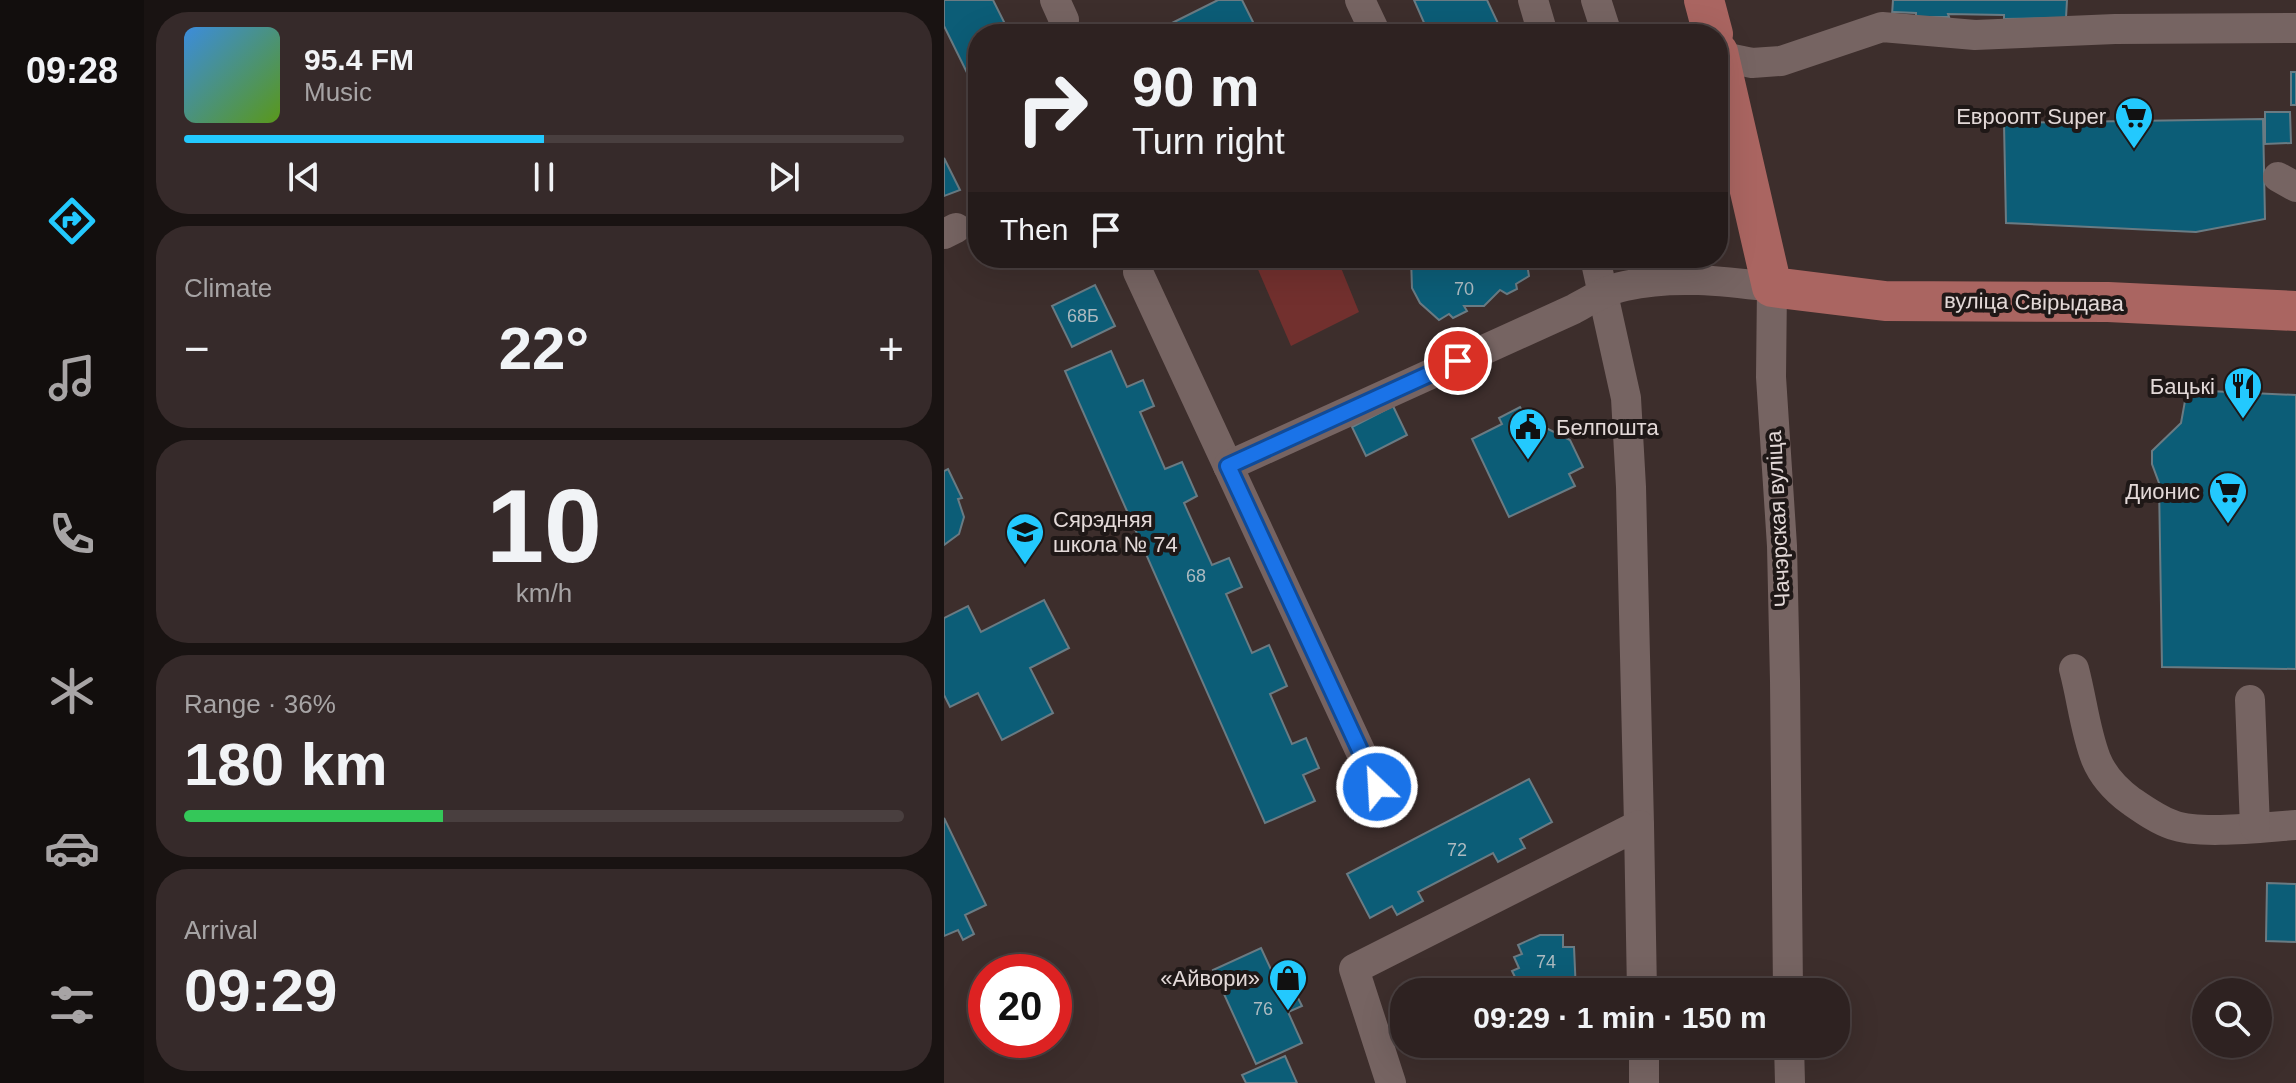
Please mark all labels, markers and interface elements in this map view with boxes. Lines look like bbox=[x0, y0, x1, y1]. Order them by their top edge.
text: 95.4 FM bbox=[304, 43, 414, 76]
text: 09:28 bbox=[26, 50, 118, 91]
text: 90 m bbox=[1132, 55, 1260, 118]
icon: right bbox=[1000, 56, 1104, 160]
text: Music bbox=[304, 77, 372, 107]
supermarket icon: Евроопт Super bbox=[2113, 95, 2155, 150]
place label: Евроопт Super bbox=[1956, 104, 2106, 129]
text: Turn right bbox=[1132, 121, 1285, 162]
icon: previous bbox=[282, 155, 326, 199]
icon: pause bbox=[522, 155, 566, 199]
icon: next bbox=[762, 155, 806, 199]
icon: directions bbox=[44, 193, 100, 249]
icon: arrive bbox=[1084, 208, 1128, 252]
text: Then bbox=[1000, 213, 1068, 246]
text: Climate bbox=[184, 273, 272, 303]
house number: 70 bbox=[1454, 279, 1474, 299]
street label: вуліца Свірыдава bbox=[1944, 288, 2125, 316]
house number: 68Б bbox=[1067, 306, 1099, 326]
text: 22° bbox=[499, 315, 589, 382]
text: − bbox=[184, 324, 210, 373]
text: + bbox=[878, 324, 904, 373]
pin bbox=[1424, 327, 1492, 395]
icon: arrive bbox=[1436, 339, 1480, 383]
icon: music bbox=[44, 350, 100, 406]
restaurant icon: Бацькі bbox=[2222, 365, 2264, 420]
place label: Бацькі bbox=[2150, 374, 2215, 399]
public building icon: Белпошта bbox=[1507, 406, 1549, 461]
place label: Белпошта bbox=[1556, 415, 1659, 440]
street label: Чачэрская вуліца bbox=[1761, 429, 1795, 608]
text: 10 bbox=[486, 468, 602, 584]
supermarket icon: Дионис bbox=[2207, 470, 2249, 525]
place label: Дионис bbox=[2125, 479, 2200, 504]
icon: phone bbox=[44, 506, 100, 562]
place label: Сярэдняя школа № 74 bbox=[1053, 507, 1178, 557]
school or university icon: Сярэдняя школа № 74 bbox=[1004, 511, 1046, 566]
house number: 68 bbox=[1186, 566, 1206, 586]
text: km/h bbox=[516, 578, 572, 608]
icon: climate bbox=[44, 663, 100, 719]
text: Range · 36% bbox=[184, 689, 336, 719]
text: 180 km bbox=[184, 731, 388, 798]
position arrow bbox=[1335, 745, 1419, 829]
icon: car bbox=[44, 820, 100, 876]
house number: 72 bbox=[1447, 840, 1467, 860]
text: Arrival bbox=[184, 915, 258, 945]
house number: 74 bbox=[1536, 952, 1556, 972]
speed limit sign: 20 bbox=[968, 954, 1072, 1058]
text: 09:29 bbox=[184, 957, 337, 1024]
shop icon: «Айвори» bbox=[1267, 957, 1309, 1012]
place label: «Айвори» bbox=[1160, 966, 1260, 991]
icon: filters bbox=[44, 977, 100, 1033]
map controls bbox=[2192, 978, 2272, 1058]
button: search bbox=[2192, 978, 2272, 1058]
house number: 76 bbox=[1253, 999, 1273, 1019]
text: 09:29 · 1 min · 150 m bbox=[1473, 1001, 1767, 1034]

